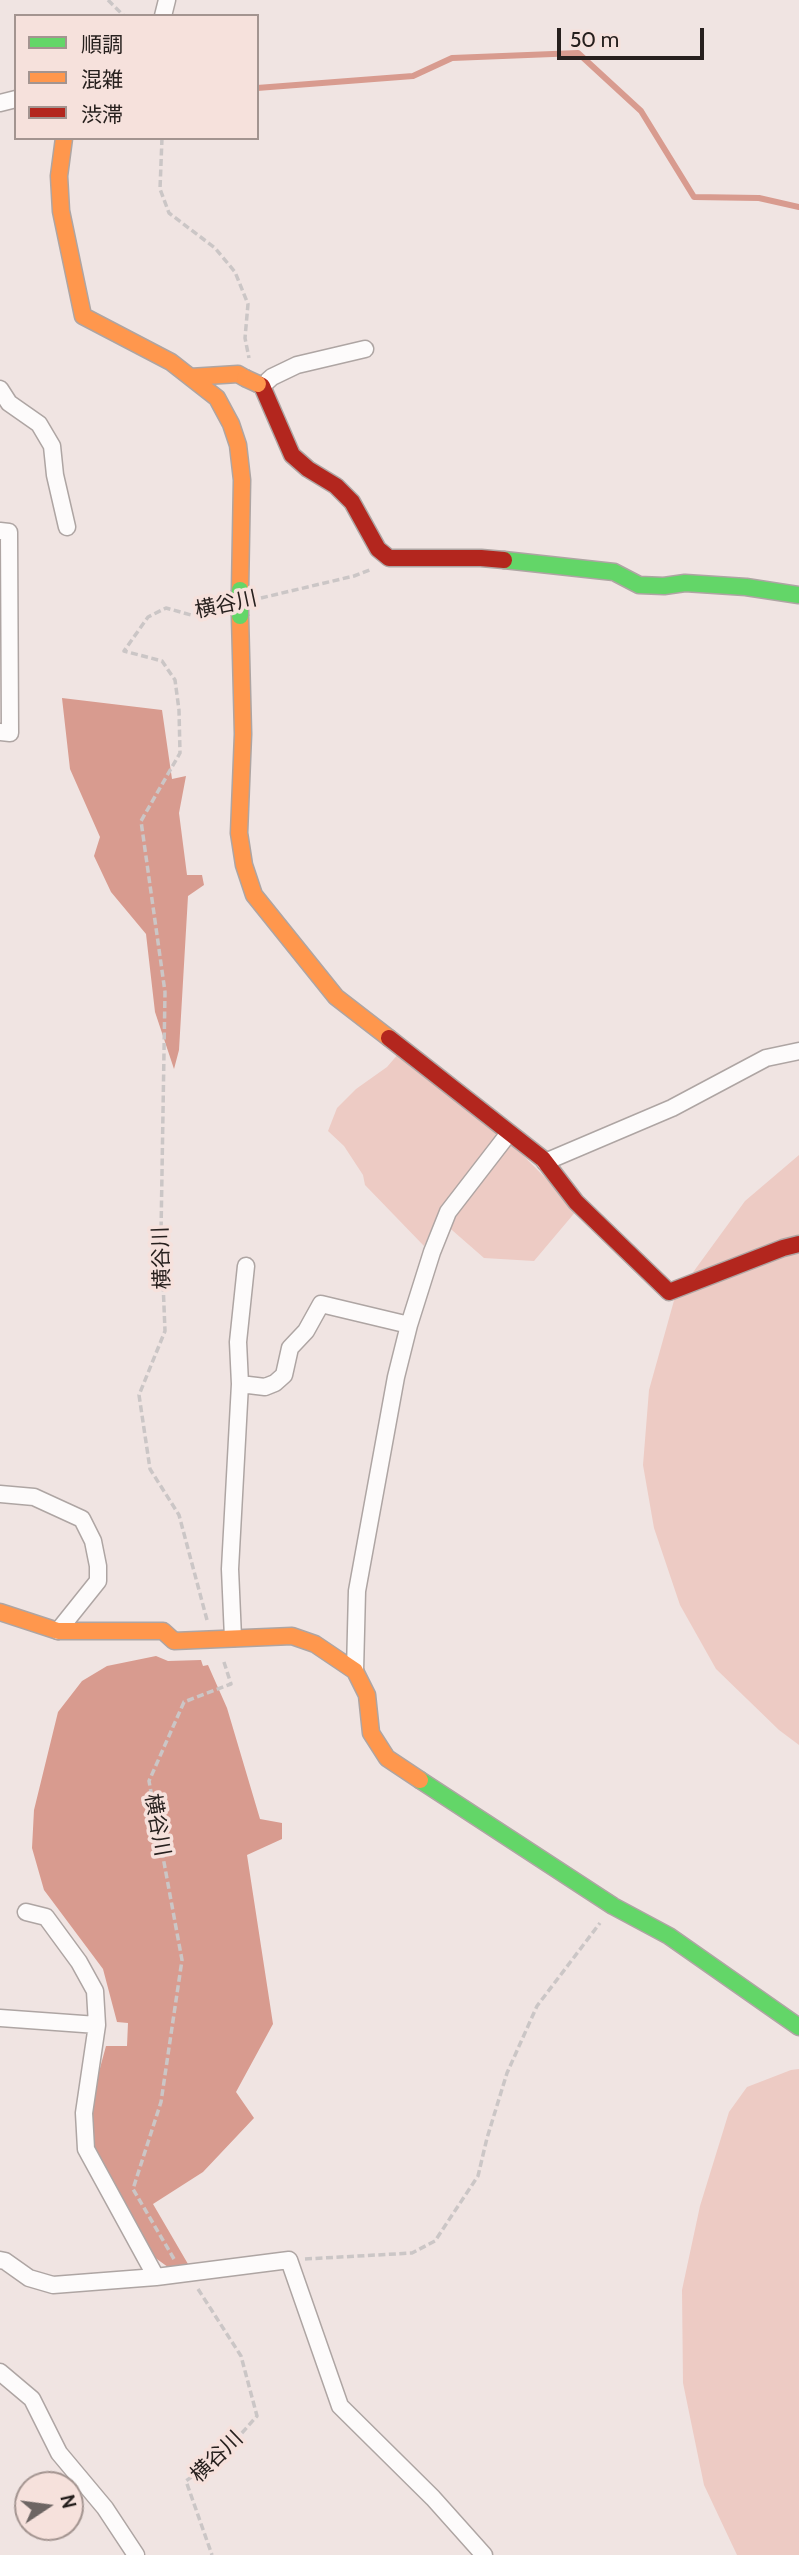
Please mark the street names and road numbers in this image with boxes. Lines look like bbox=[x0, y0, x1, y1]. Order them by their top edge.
street label: 横谷川 bbox=[193, 586, 259, 624]
street label: 横谷川 bbox=[148, 1226, 176, 1290]
street label: 横谷川 bbox=[139, 1792, 175, 1858]
street label: 横谷川 bbox=[186, 2426, 248, 2488]

